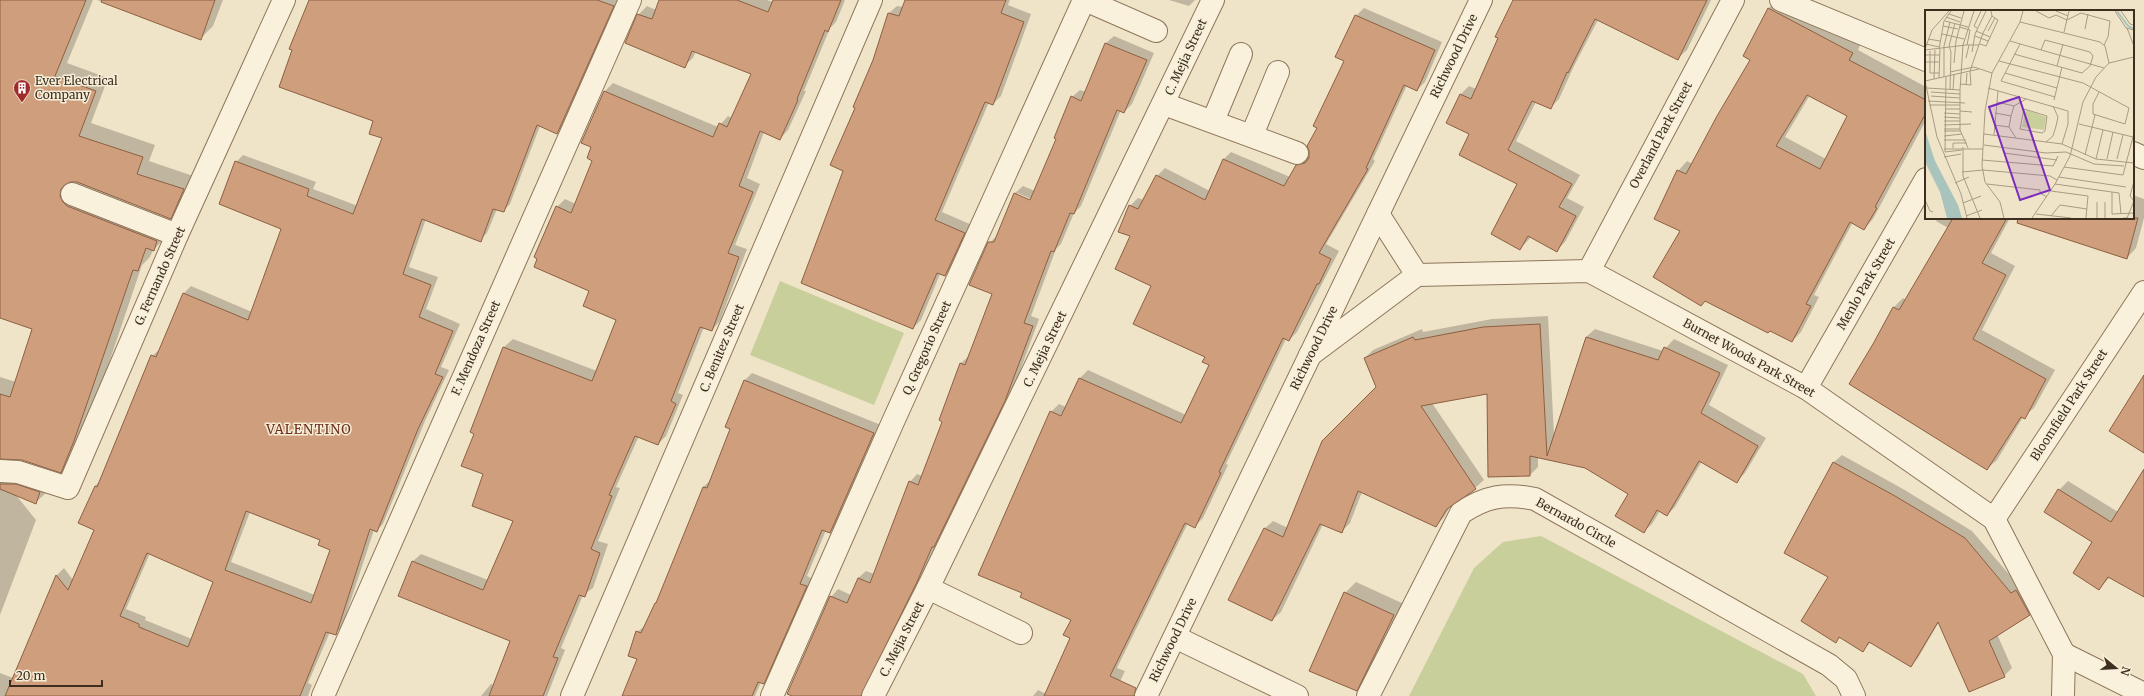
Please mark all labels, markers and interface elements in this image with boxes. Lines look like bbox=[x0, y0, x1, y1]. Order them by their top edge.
inset map bbox=[1925, 10, 2134, 219]
street label: Richwood Drive bbox=[1427, 11, 1480, 100]
street label: C. Mejia Street bbox=[1161, 16, 1210, 97]
place label: Ever Electrical Company bbox=[35, 73, 118, 102]
building icon: Ever Electrical Company bbox=[12, 78, 32, 103]
street label: Overland Park Street bbox=[1626, 78, 1695, 191]
street label: G. Fernando Street bbox=[131, 224, 188, 328]
street label: Menlo Park Street bbox=[1833, 235, 1898, 332]
street label: F. Mendoza Street bbox=[448, 298, 503, 398]
street label: Q. Gregorio Street bbox=[899, 298, 954, 397]
street label: C. Benitez Street bbox=[696, 301, 747, 394]
street label: Richwood Drive bbox=[1287, 303, 1340, 392]
street label: C. Mejia Street bbox=[1020, 308, 1070, 389]
street label: Burnet Woods Park Street bbox=[1681, 315, 1818, 400]
street label: Bloomfield Park Street bbox=[2027, 346, 2111, 463]
district label: VALENTINO bbox=[265, 421, 352, 438]
street label: Bernardo Circle bbox=[1534, 494, 1619, 551]
street label: Richwood Drive bbox=[1146, 595, 1199, 684]
street label: C. Mejia Street bbox=[876, 598, 927, 679]
north arrow bbox=[2096, 648, 2136, 688]
scale bar bbox=[10, 662, 102, 688]
text: N bbox=[2117, 665, 2134, 678]
text: 20 m bbox=[16, 668, 45, 683]

